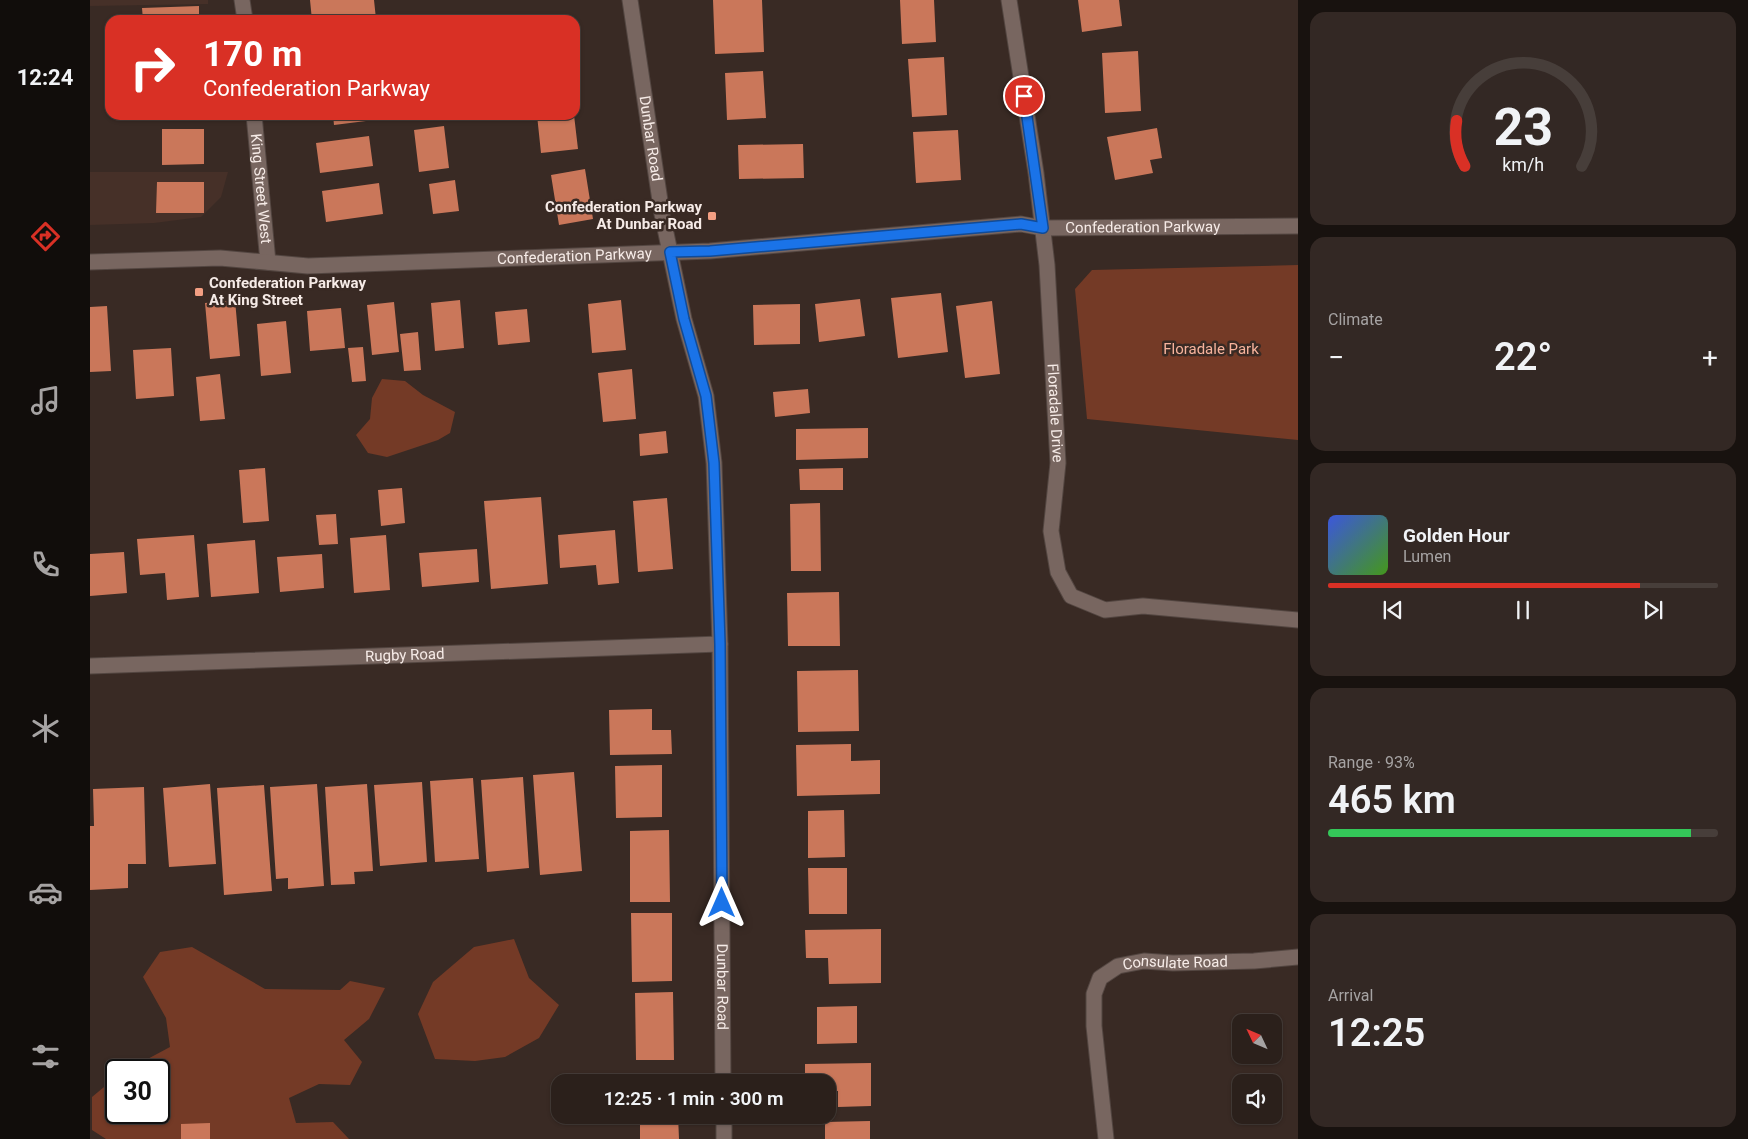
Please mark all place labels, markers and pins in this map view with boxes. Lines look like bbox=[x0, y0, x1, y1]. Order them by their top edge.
pin bbox=[1003, 75, 1045, 117]
place label: Confederation Parkway At Dunbar Road bbox=[545, 198, 702, 233]
marker: Confederation Parkway At Dunbar Road bbox=[706, 210, 718, 222]
place label: Confederation Parkway At King Street bbox=[209, 274, 367, 309]
marker: Confederation Parkway At King Street bbox=[193, 286, 205, 298]

